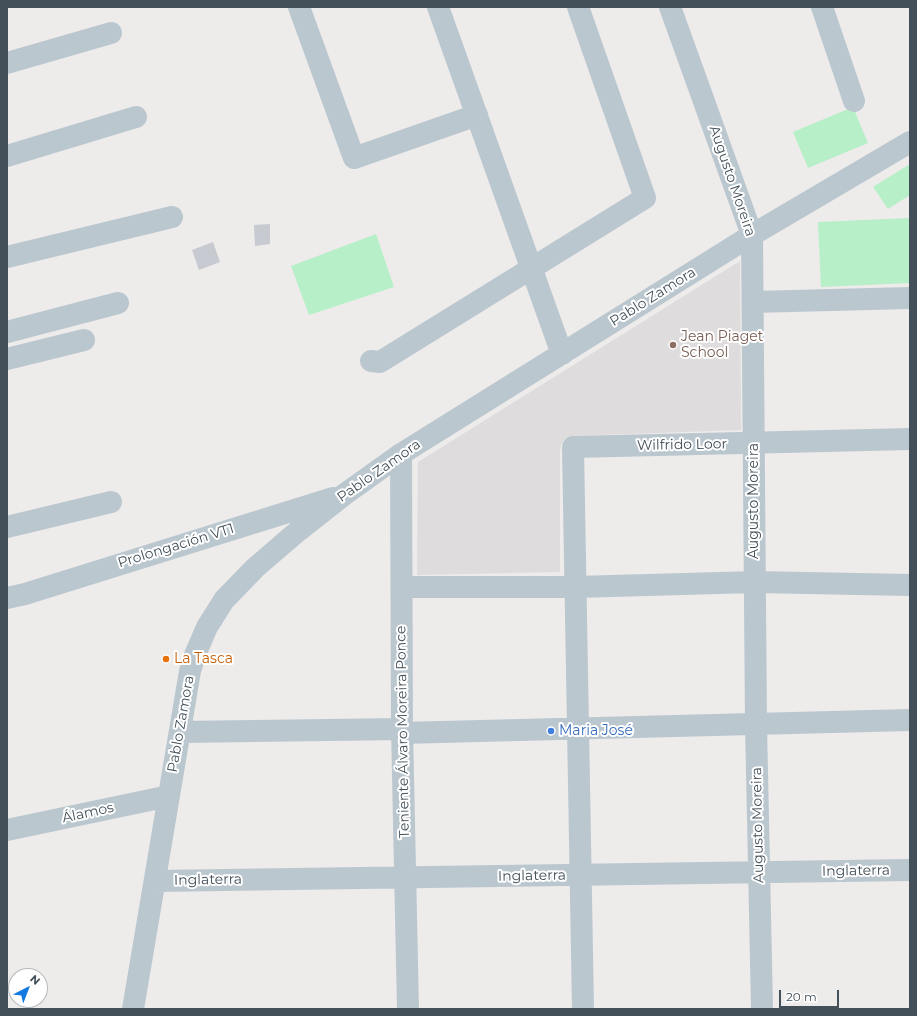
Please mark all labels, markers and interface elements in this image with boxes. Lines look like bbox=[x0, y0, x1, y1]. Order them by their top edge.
street label: Augusto Moreira bbox=[705, 123, 759, 239]
street label: Pablo Zamora bbox=[607, 264, 699, 330]
place label: Jean Piaget School bbox=[681, 329, 763, 362]
marker: Jean Piaget School bbox=[668, 340, 678, 350]
street label: Pablo Zamora bbox=[334, 436, 424, 506]
street label: Wilfrido Loor bbox=[637, 436, 727, 454]
street label: Augusto Moreira bbox=[746, 443, 762, 559]
street label: Prolongación VT1 bbox=[116, 520, 236, 572]
street label: Teniente Álvaro Moreira Ponce bbox=[393, 625, 413, 839]
place label: La Tasca bbox=[174, 651, 233, 667]
marker: La Tasca bbox=[161, 654, 171, 664]
street label: Pablo Zamora bbox=[164, 674, 198, 774]
place label: Maria José bbox=[559, 723, 633, 739]
marker: Maria José bbox=[546, 726, 556, 736]
street label: Augusto Moreira bbox=[749, 767, 767, 883]
street label: Álamos bbox=[61, 799, 115, 827]
street label: Inglaterra bbox=[822, 862, 890, 880]
street label: Inglaterra bbox=[498, 867, 566, 885]
street label: Inglaterra bbox=[174, 871, 242, 889]
north arrow bbox=[8, 968, 48, 1008]
text: N bbox=[27, 972, 43, 988]
scale bar bbox=[781, 982, 841, 1008]
text: 20 m bbox=[786, 989, 817, 1004]

